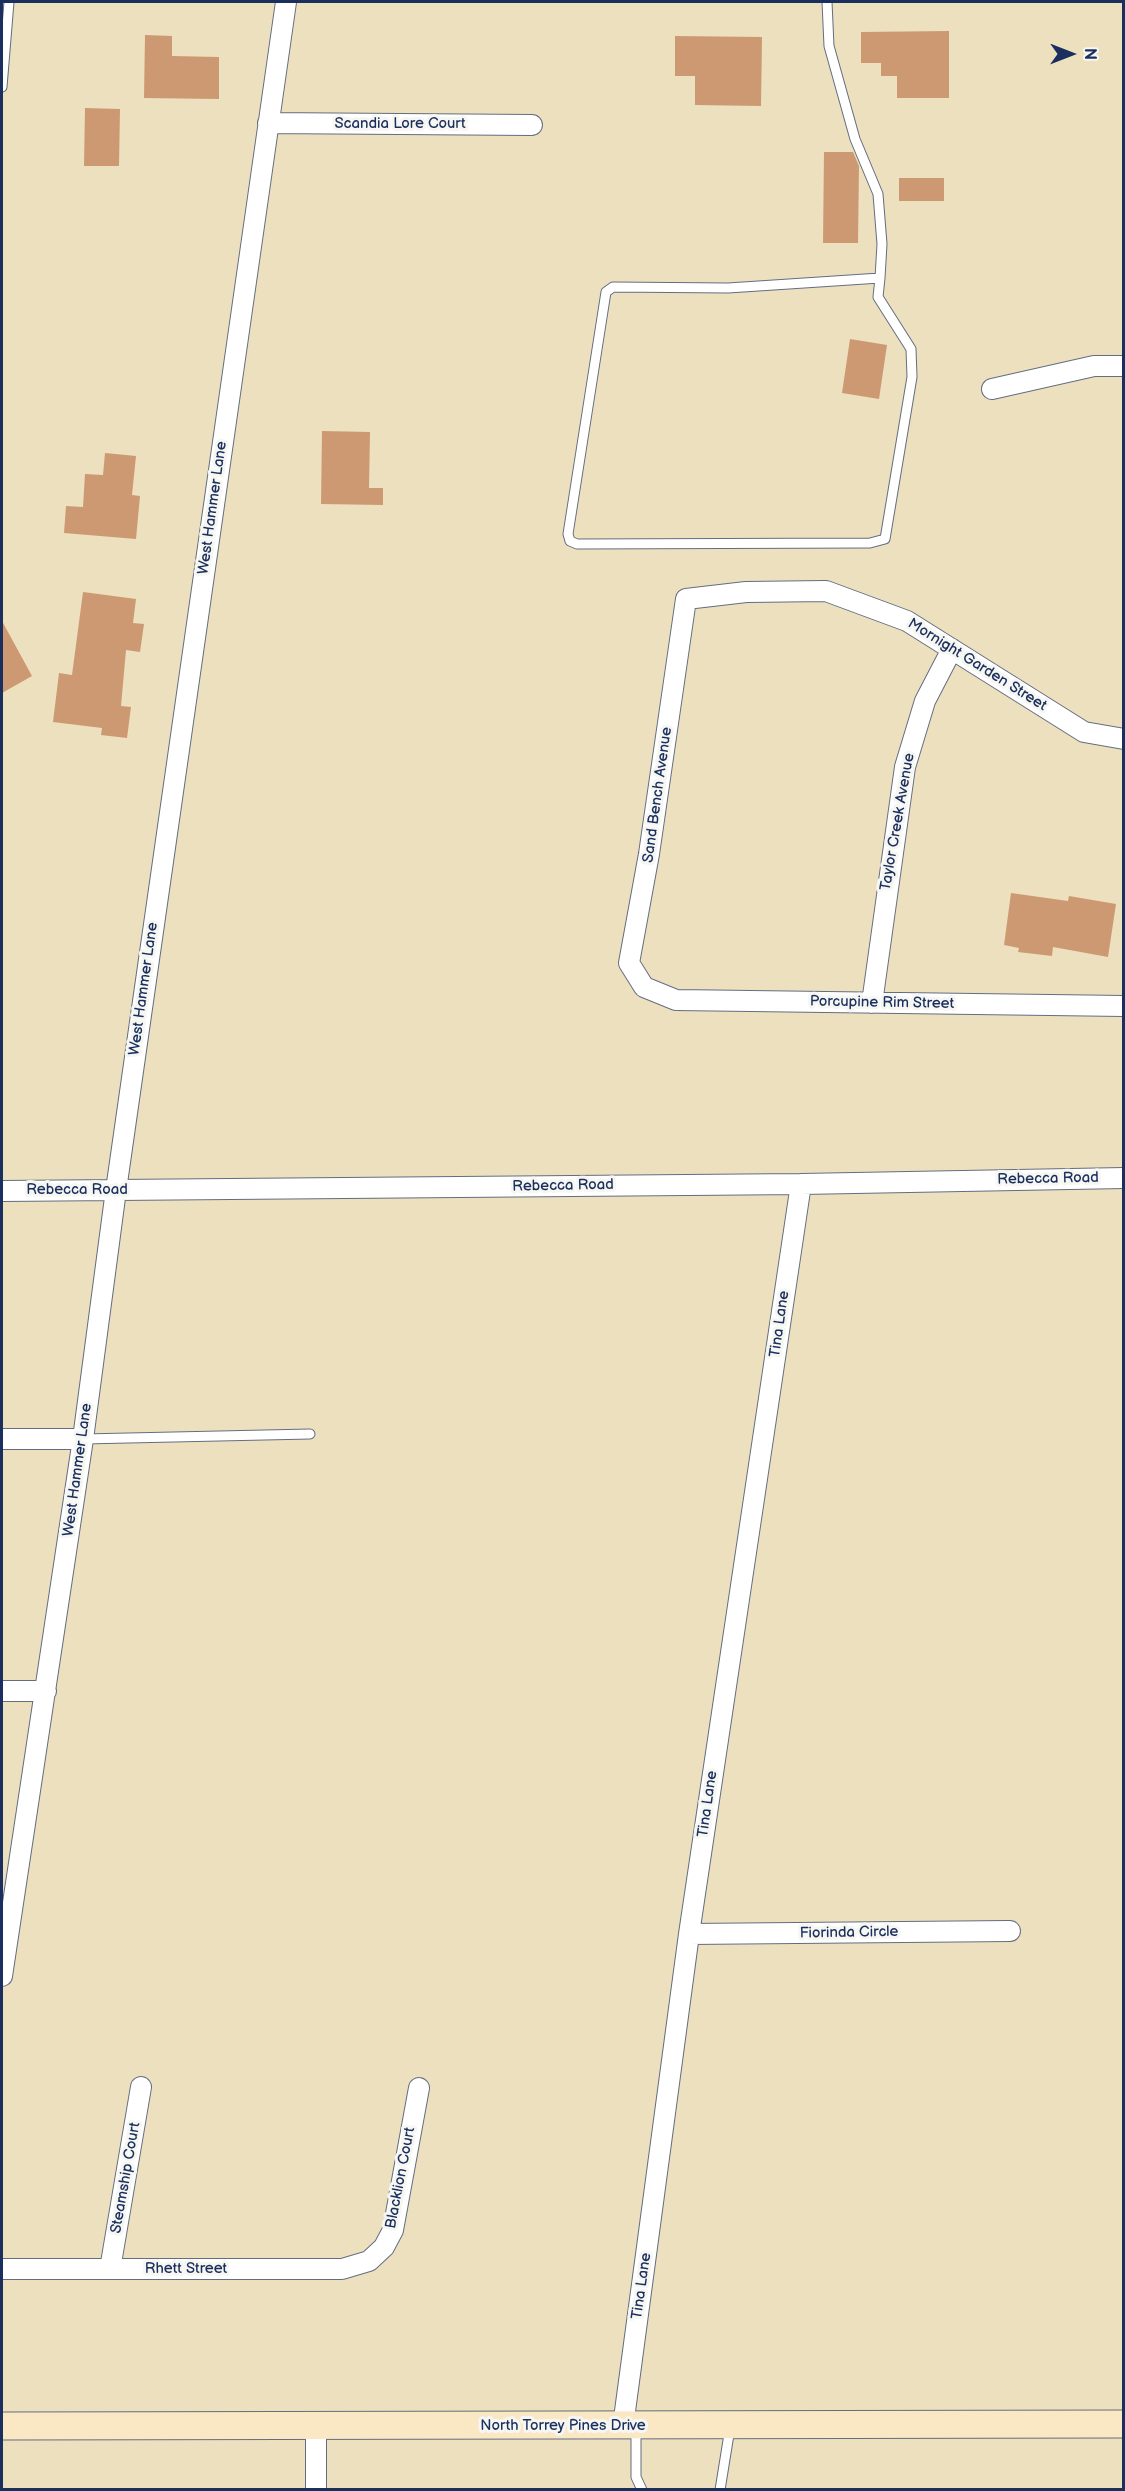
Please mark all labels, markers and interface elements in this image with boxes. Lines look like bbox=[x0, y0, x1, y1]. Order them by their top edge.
north arrow bbox=[1041, 24, 1101, 84]
text: N bbox=[1080, 48, 1099, 60]
street label: Scandia Lore Court bbox=[335, 115, 465, 133]
street label: West Hammer Lane bbox=[195, 440, 231, 576]
street label: Mornight Garden Street bbox=[904, 615, 1050, 715]
street label: Sand Bench Avenue bbox=[640, 726, 676, 864]
street label: Taylor Creek Avenue bbox=[877, 752, 919, 892]
street label: West Hammer Lane bbox=[126, 921, 162, 1057]
street label: Porcupine Rim Street bbox=[810, 993, 954, 1013]
street label: Rebecca Road bbox=[997, 1169, 1099, 1189]
street label: Rebecca Road bbox=[512, 1176, 614, 1196]
street label: Rebecca Road bbox=[26, 1181, 128, 1199]
street label: Tina Lane bbox=[766, 1290, 794, 1358]
street label: West Hammer Lane bbox=[60, 1402, 96, 1538]
street label: Tina Lane bbox=[694, 1770, 722, 1838]
street label: Fiorinda Circle bbox=[799, 1923, 899, 1943]
street label: Steamship Court bbox=[107, 2121, 145, 2235]
street label: Blacklion Court bbox=[382, 2126, 420, 2230]
street label: Tina Lane bbox=[628, 2252, 656, 2320]
street label: Rhett Street bbox=[145, 2260, 227, 2278]
street label: North Torrey Pines Drive bbox=[480, 2417, 646, 2435]

